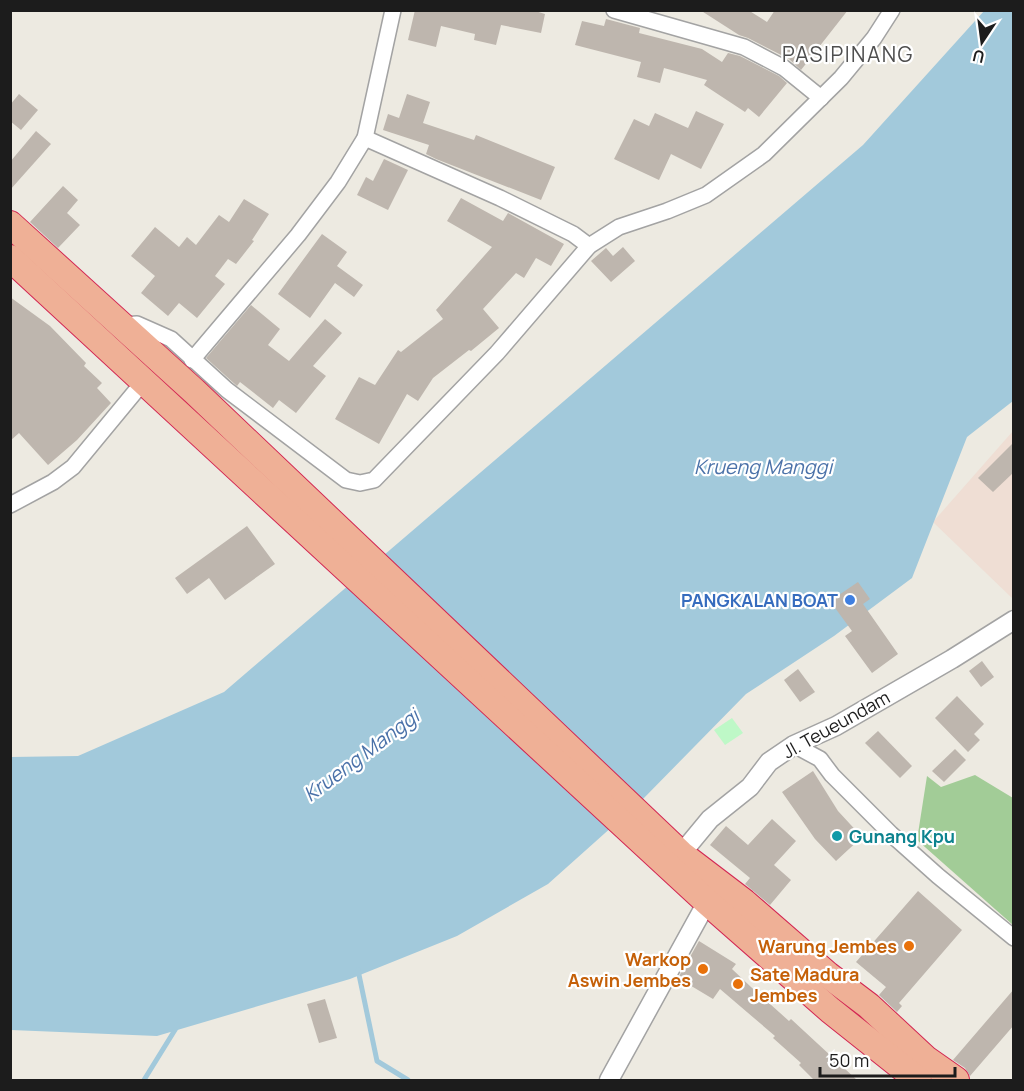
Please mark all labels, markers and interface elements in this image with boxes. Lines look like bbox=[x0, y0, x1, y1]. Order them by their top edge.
north arrow bbox=[952, 12, 1012, 72]
district label: PASIPINANG bbox=[782, 40, 914, 68]
text: U bbox=[971, 45, 987, 69]
water label: Krueng Manggi bbox=[694, 453, 834, 480]
place label: PANGKALAN BOAT bbox=[681, 588, 838, 612]
marker: PANGKALAN BOAT bbox=[843, 593, 857, 607]
street label: JI. Teueundam bbox=[778, 685, 894, 763]
water label: Krueng Manggi bbox=[298, 701, 426, 807]
place label: Gunang Kpu bbox=[849, 824, 955, 848]
marker: Gunang Kpu bbox=[830, 829, 844, 843]
place label: Warung Jembes bbox=[758, 934, 897, 958]
marker: Warung Jembes bbox=[902, 939, 916, 953]
place label: Warkop Aswin Jembes bbox=[568, 947, 691, 992]
marker: Warkop Aswin Jembes bbox=[696, 962, 710, 976]
place label: Sate Madura Jembes bbox=[750, 962, 859, 1007]
marker: Sate Madura Jembes bbox=[731, 977, 745, 991]
scale bar bbox=[820, 1040, 955, 1078]
text: 50 m bbox=[829, 1048, 869, 1072]

